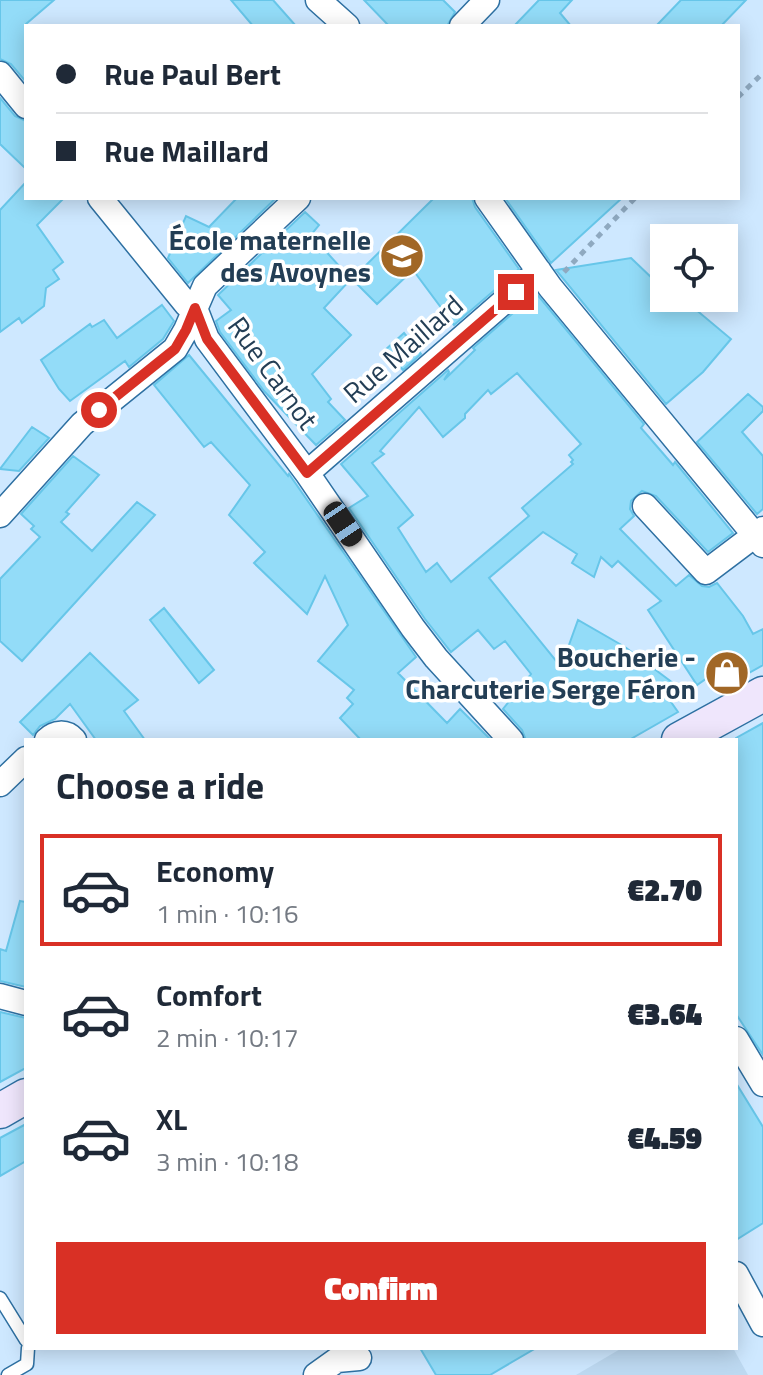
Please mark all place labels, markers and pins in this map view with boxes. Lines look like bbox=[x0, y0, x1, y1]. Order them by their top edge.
place label: École maternelle des Avoynes bbox=[169, 218, 371, 293]
school or university icon: École maternelle des Avoynes bbox=[378, 232, 426, 280]
place label: Boucherie - Charcuterie Serge Féron bbox=[405, 635, 696, 710]
shop icon: Boucherie - Charcuterie Serge Féron bbox=[703, 649, 751, 697]

